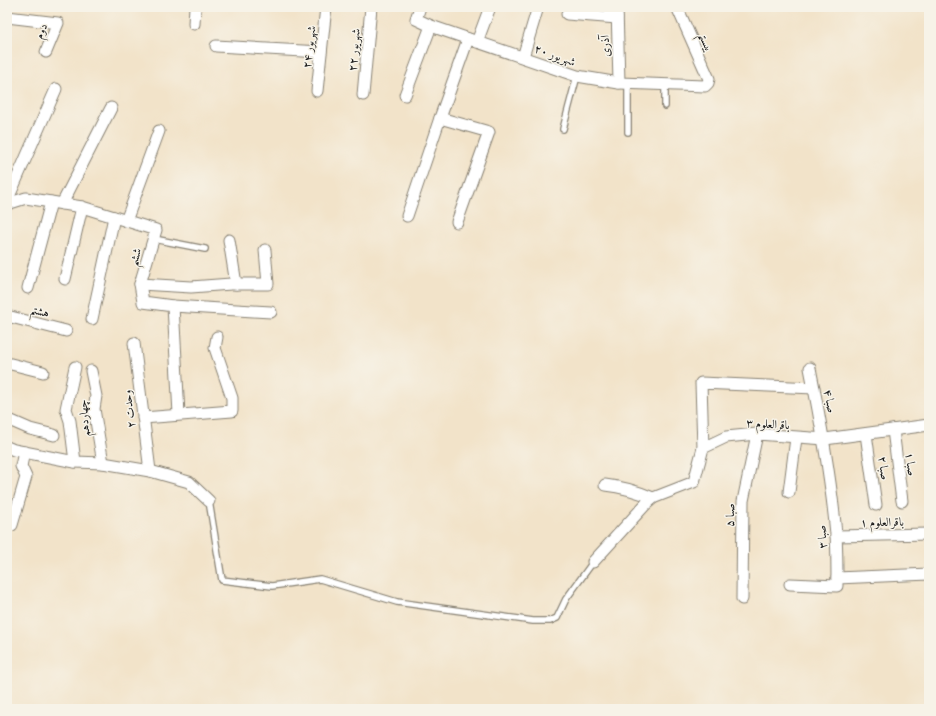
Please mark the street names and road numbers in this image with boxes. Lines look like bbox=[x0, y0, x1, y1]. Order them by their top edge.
street label: دوم bbox=[32, 21, 54, 42]
street label: شهریور ۲۴ bbox=[299, 25, 320, 69]
street label: شهریور ۲۲ bbox=[345, 28, 364, 72]
street label: بیستم bbox=[691, 30, 716, 56]
street label: آذری bbox=[597, 33, 612, 57]
street label: شهریور ۲۰ bbox=[532, 41, 578, 70]
street label: ششم bbox=[126, 246, 149, 269]
street label: هشتم bbox=[28, 302, 51, 325]
street label: صبا ۴ bbox=[821, 388, 839, 414]
street label: وحدت ۲ bbox=[120, 389, 139, 429]
street label: چهاردهم bbox=[75, 398, 97, 437]
street label: باقرالعلوم ۳ bbox=[746, 416, 790, 436]
street label: صبا ۱ bbox=[903, 451, 919, 477]
street label: صبا ۲ bbox=[875, 455, 893, 481]
street label: صبا ۵ bbox=[723, 503, 737, 527]
street label: باقرالعلوم ۱ bbox=[860, 515, 904, 533]
street label: صبا ۳ bbox=[814, 525, 830, 549]

